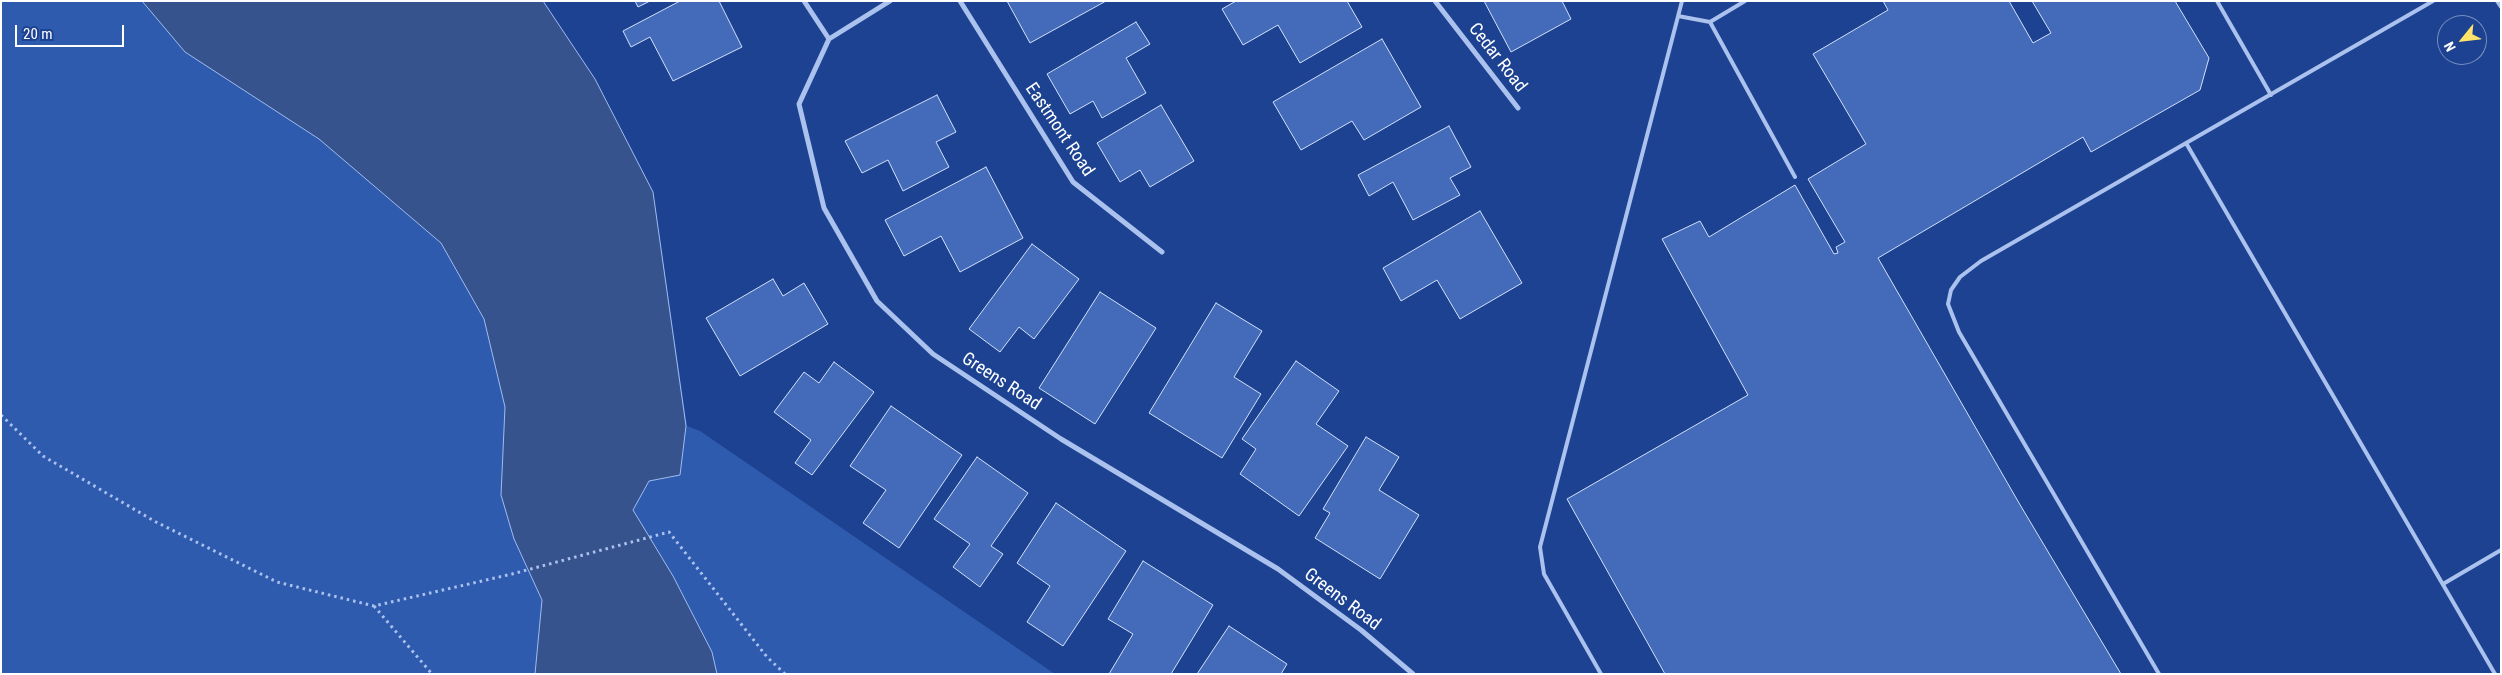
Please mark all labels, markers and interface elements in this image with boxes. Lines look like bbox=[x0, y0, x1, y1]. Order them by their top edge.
scale bar bbox=[18, 15, 126, 47]
north arrow bbox=[2437, 15, 2487, 65]
street label: Cedar Road bbox=[1463, 19, 1531, 97]
text: 20 m bbox=[23, 25, 53, 43]
text: N bbox=[2441, 39, 2459, 54]
street label: Eastmont Road bbox=[1020, 79, 1098, 181]
street label: Greens Road bbox=[957, 348, 1045, 416]
street label: Greens Road bbox=[1300, 564, 1384, 636]

